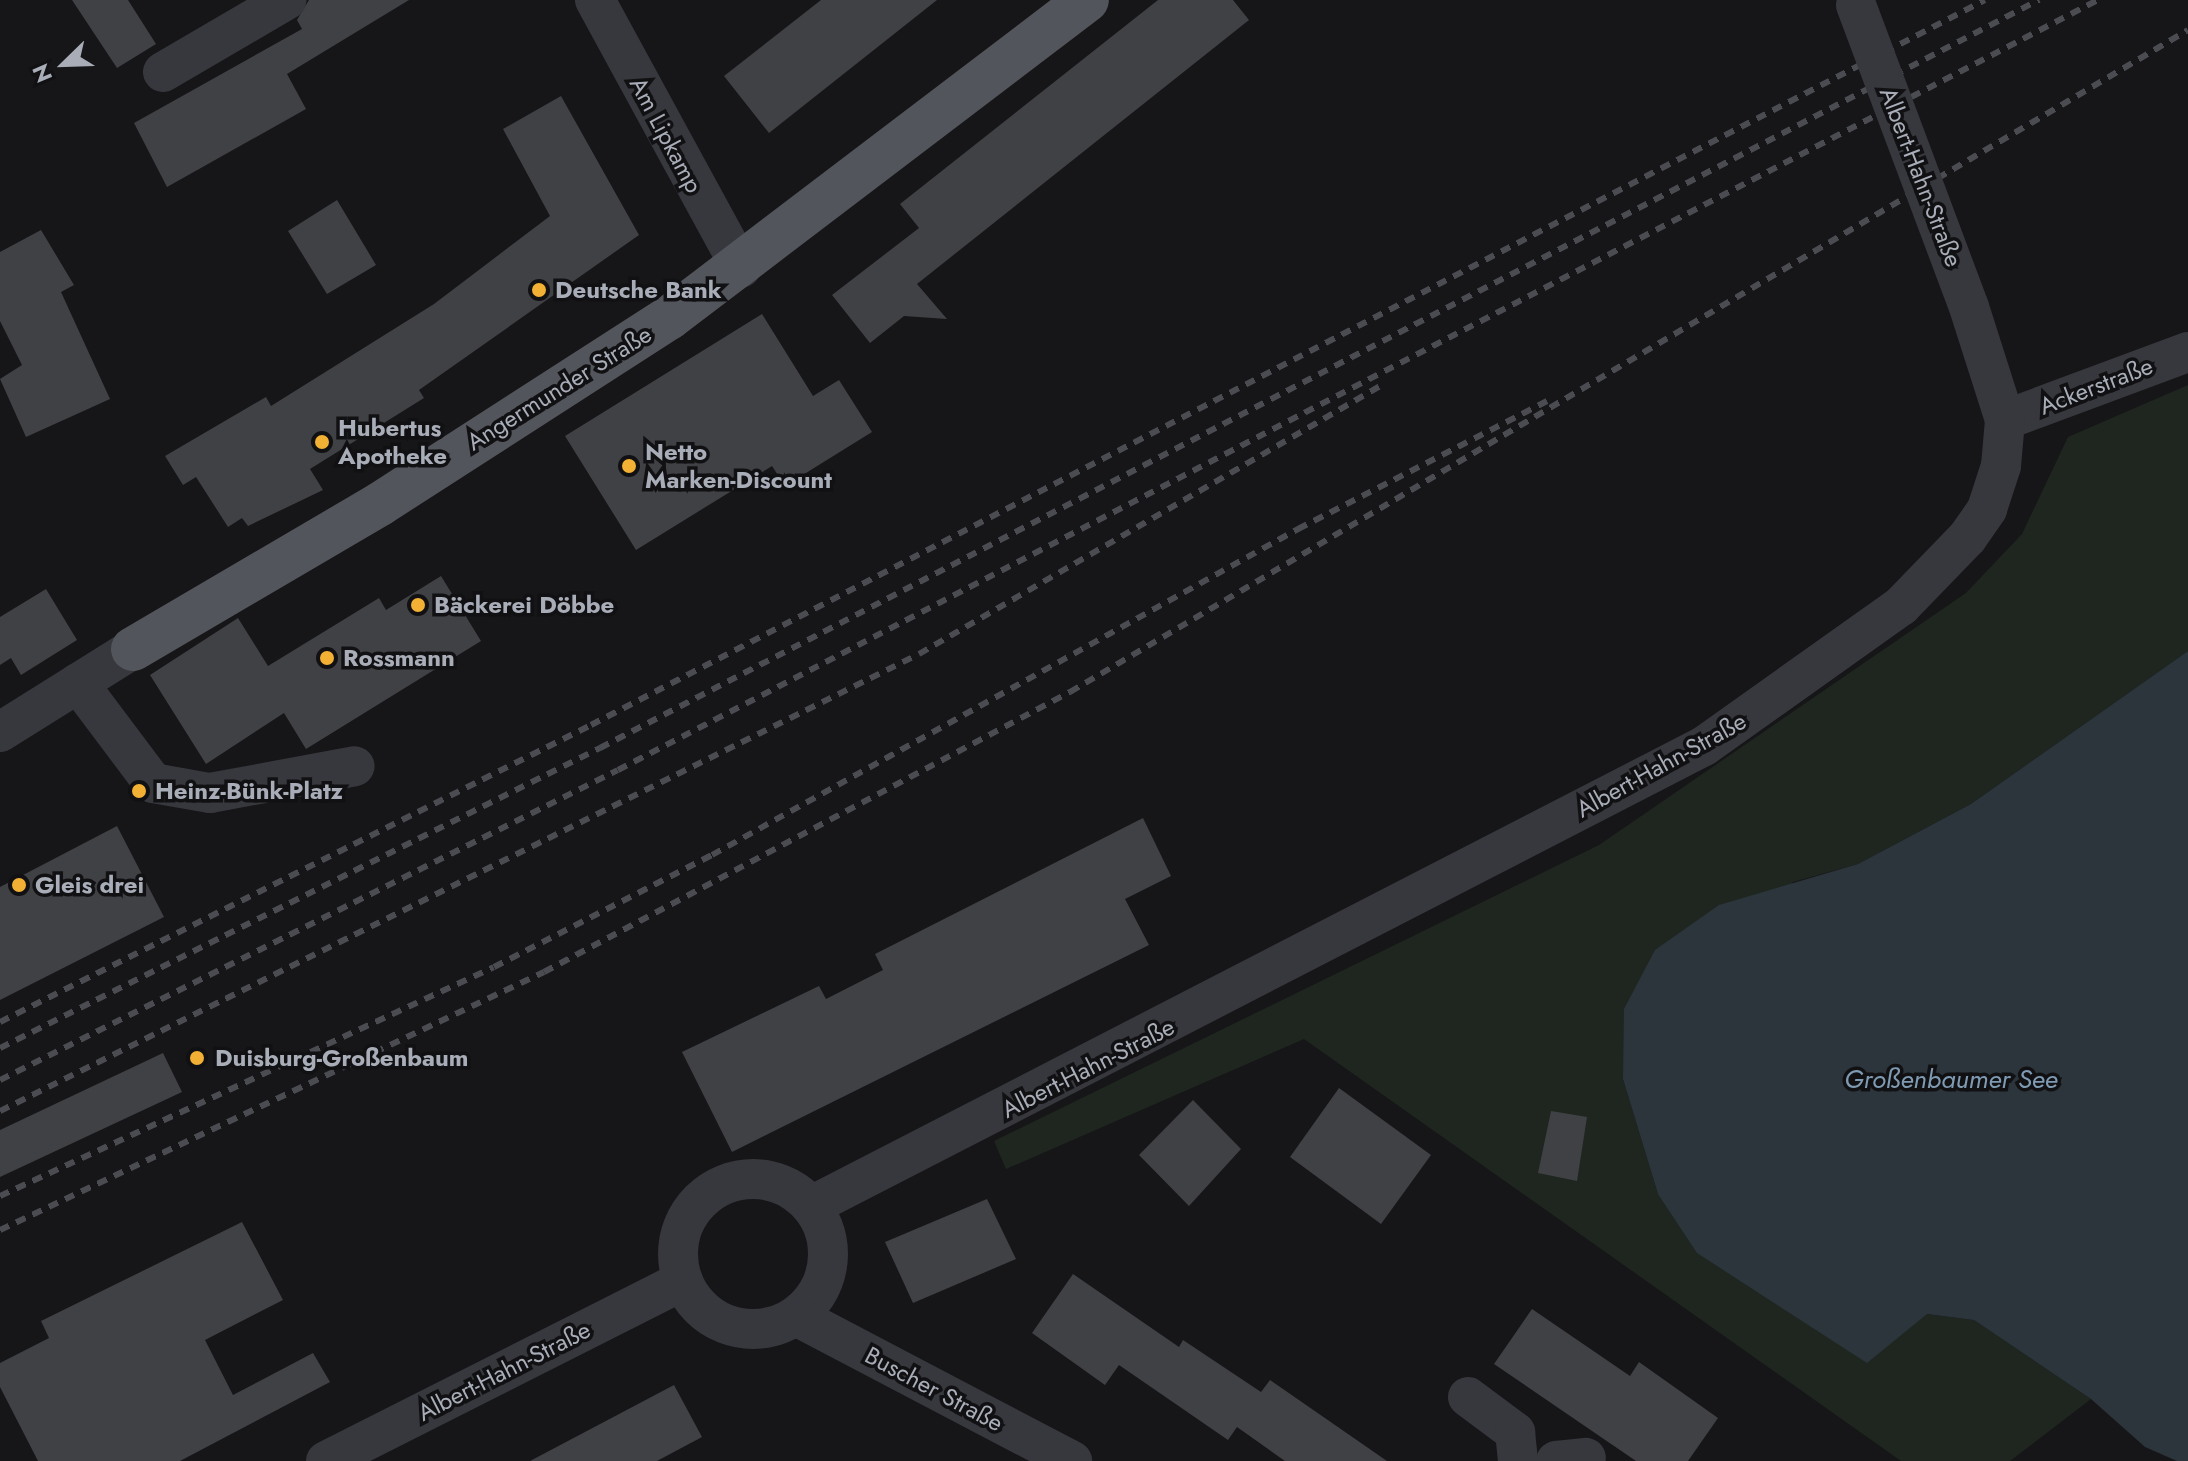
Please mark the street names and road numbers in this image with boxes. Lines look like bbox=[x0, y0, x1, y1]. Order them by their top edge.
street label: Am Lipkamp bbox=[623, 72, 709, 198]
street label: Albert-Hahn-Straße bbox=[1874, 83, 1968, 271]
street label: Angermunder Straße bbox=[461, 319, 657, 457]
street label: Ackerstraße bbox=[2035, 351, 2157, 421]
street label: Albert-Hahn-Straße bbox=[1571, 706, 1751, 824]
street label: Albert-Hahn-Straße bbox=[997, 1012, 1179, 1124]
street label: Albert-Hahn-Straße bbox=[413, 1315, 595, 1427]
street label: Buscher Straße bbox=[860, 1341, 1008, 1437]

